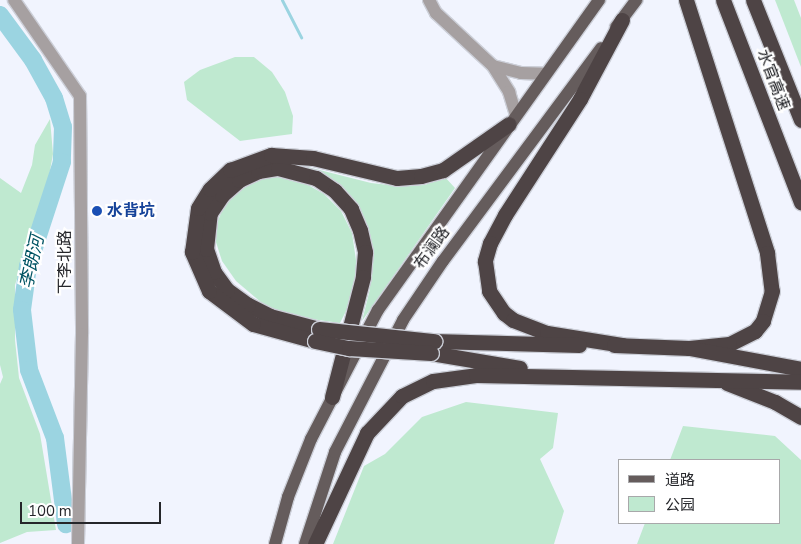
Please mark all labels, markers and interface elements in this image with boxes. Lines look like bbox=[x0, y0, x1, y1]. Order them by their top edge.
street label: 水官高速 bbox=[753, 47, 793, 113]
place label: 水背坑 bbox=[107, 201, 155, 221]
marker: 水背坑 bbox=[91, 205, 103, 217]
street label: 布澜路 bbox=[410, 223, 454, 273]
street label: 下李北路 bbox=[55, 230, 75, 294]
water label: 李朗河 bbox=[15, 233, 49, 291]
legend bbox=[618, 459, 781, 524]
text: 道路 bbox=[665, 470, 695, 490]
scale bar bbox=[22, 492, 164, 524]
text: 公园 bbox=[665, 495, 695, 515]
text: 100 m bbox=[28, 501, 72, 521]

